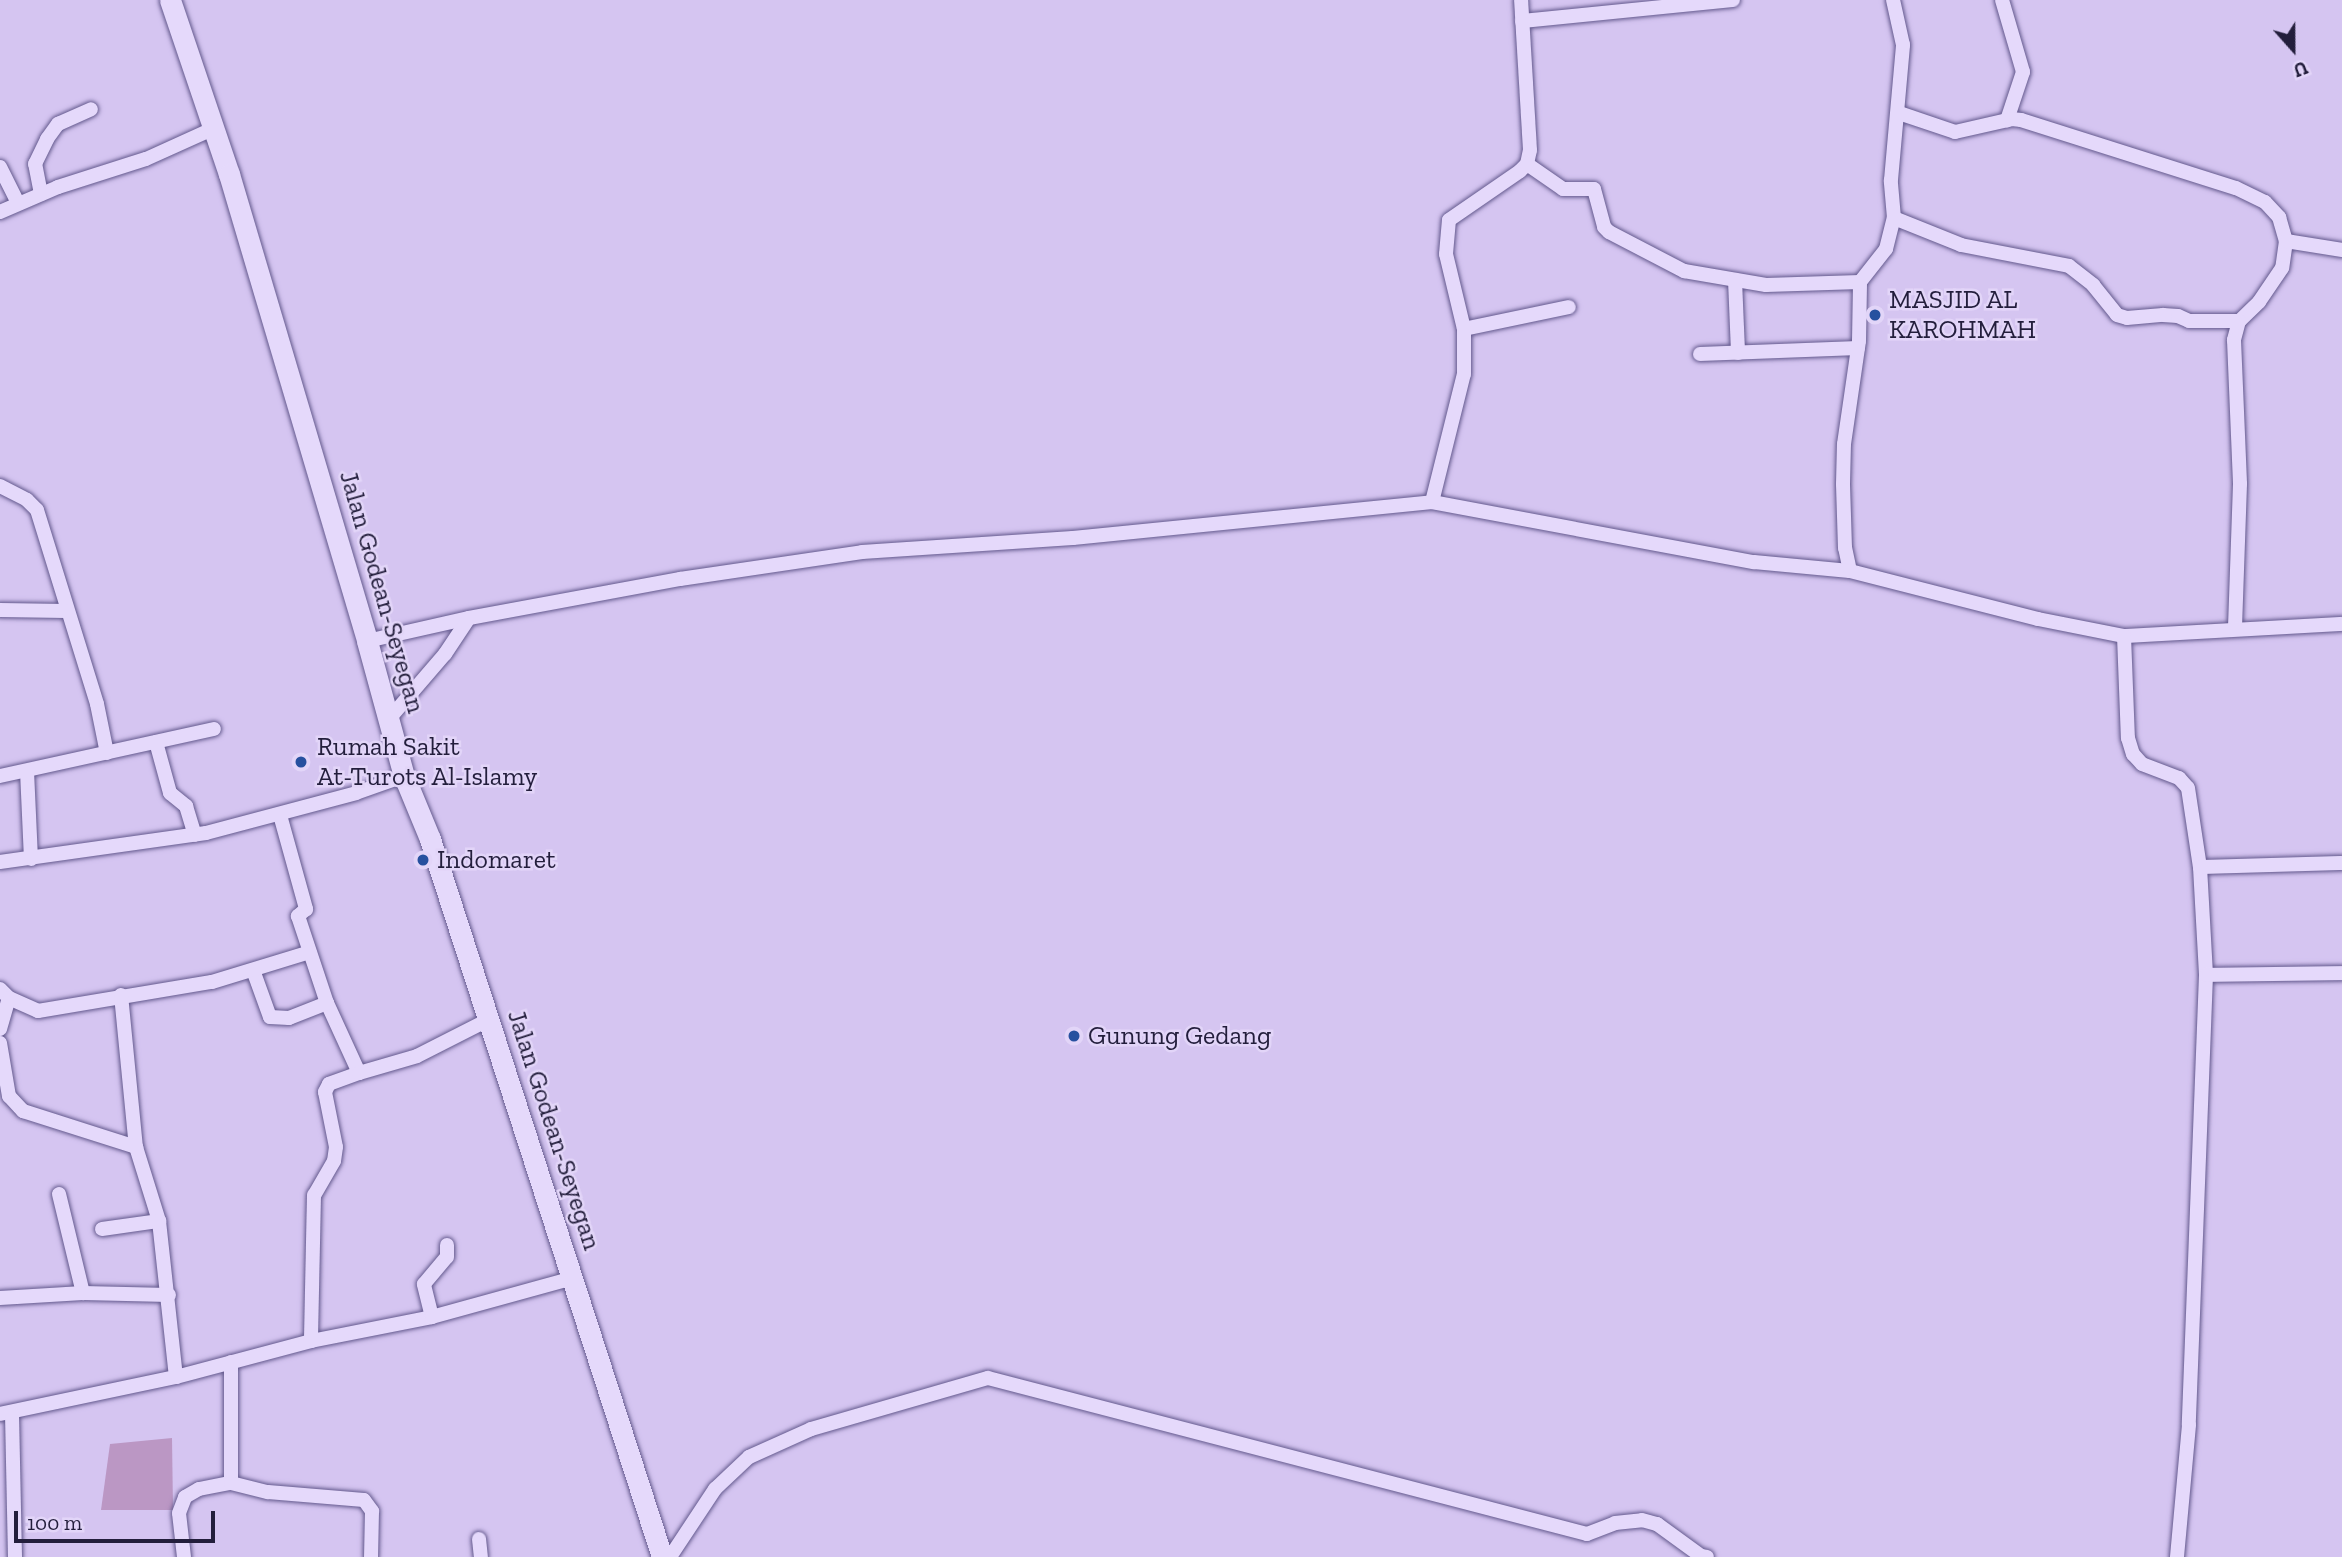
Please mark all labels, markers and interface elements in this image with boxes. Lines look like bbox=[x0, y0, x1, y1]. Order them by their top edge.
north arrow bbox=[2258, 14, 2328, 84]
text: U bbox=[2290, 56, 2311, 82]
place label: MASJID AL KAROHMAH bbox=[1889, 284, 2036, 346]
marker: MASJID AL KAROHMAH bbox=[1867, 307, 1883, 323]
street label: Jalan Godean-Seyegan bbox=[332, 467, 432, 717]
place label: Rumah Sakit At-Turots Al-Islamy bbox=[317, 731, 538, 792]
marker: Rumah Sakit At-Turots Al-Islamy bbox=[291, 752, 311, 772]
place label: Indomaret bbox=[437, 844, 556, 876]
marker: Indomaret bbox=[415, 852, 431, 868]
street label: Jalan Godean-Seyegan bbox=[500, 1006, 608, 1254]
place label: Gunung Gedang bbox=[1088, 1020, 1271, 1052]
marker: Gunung Gedang bbox=[1066, 1028, 1082, 1044]
scale bar bbox=[18, 1498, 219, 1542]
text: 100 m bbox=[27, 1510, 82, 1535]

